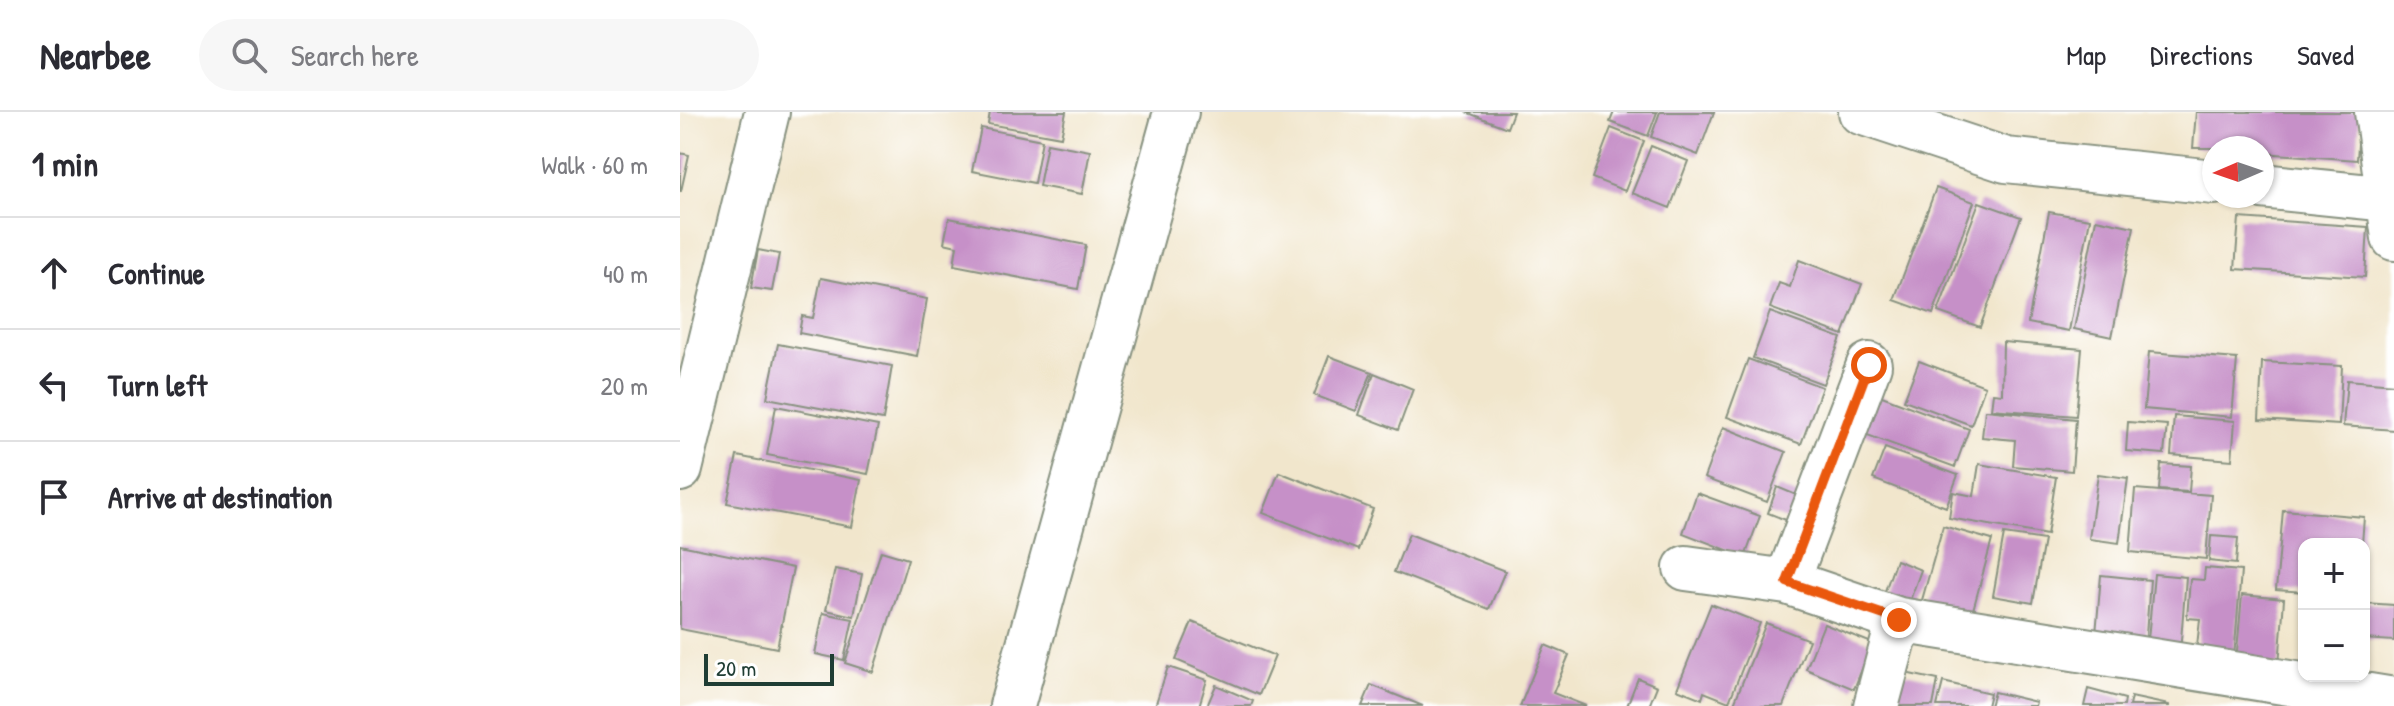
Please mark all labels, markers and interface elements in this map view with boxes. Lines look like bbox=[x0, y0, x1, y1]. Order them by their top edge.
search box bbox=[199, 19, 759, 91]
text: Nearbee bbox=[40, 29, 151, 81]
icon: search bbox=[227, 33, 271, 77]
text: Search here bbox=[291, 35, 419, 75]
text: Map bbox=[2066, 36, 2106, 74]
text: Directions bbox=[2150, 36, 2253, 74]
text: Saved bbox=[2297, 36, 2354, 74]
north arrow bbox=[2202, 136, 2274, 208]
text: 1 min bbox=[32, 141, 98, 187]
text: Walk · 60 m bbox=[541, 147, 648, 182]
icon: ahead bbox=[32, 251, 76, 295]
text: Continue bbox=[108, 253, 205, 293]
text: 40 m bbox=[603, 256, 648, 291]
route start bbox=[1851, 347, 1887, 383]
icon: left bbox=[32, 363, 76, 407]
text: Turn left bbox=[108, 365, 207, 405]
text: 20 m bbox=[601, 368, 648, 403]
icon: arrive bbox=[32, 475, 76, 519]
text: Arrive at destination bbox=[108, 477, 333, 517]
map controls bbox=[2298, 538, 2370, 682]
button: + bbox=[2298, 538, 2370, 610]
route end bbox=[1881, 602, 1917, 638]
button: − bbox=[2298, 610, 2370, 682]
scale bar bbox=[704, 650, 834, 686]
text: 20 m bbox=[716, 653, 756, 683]

